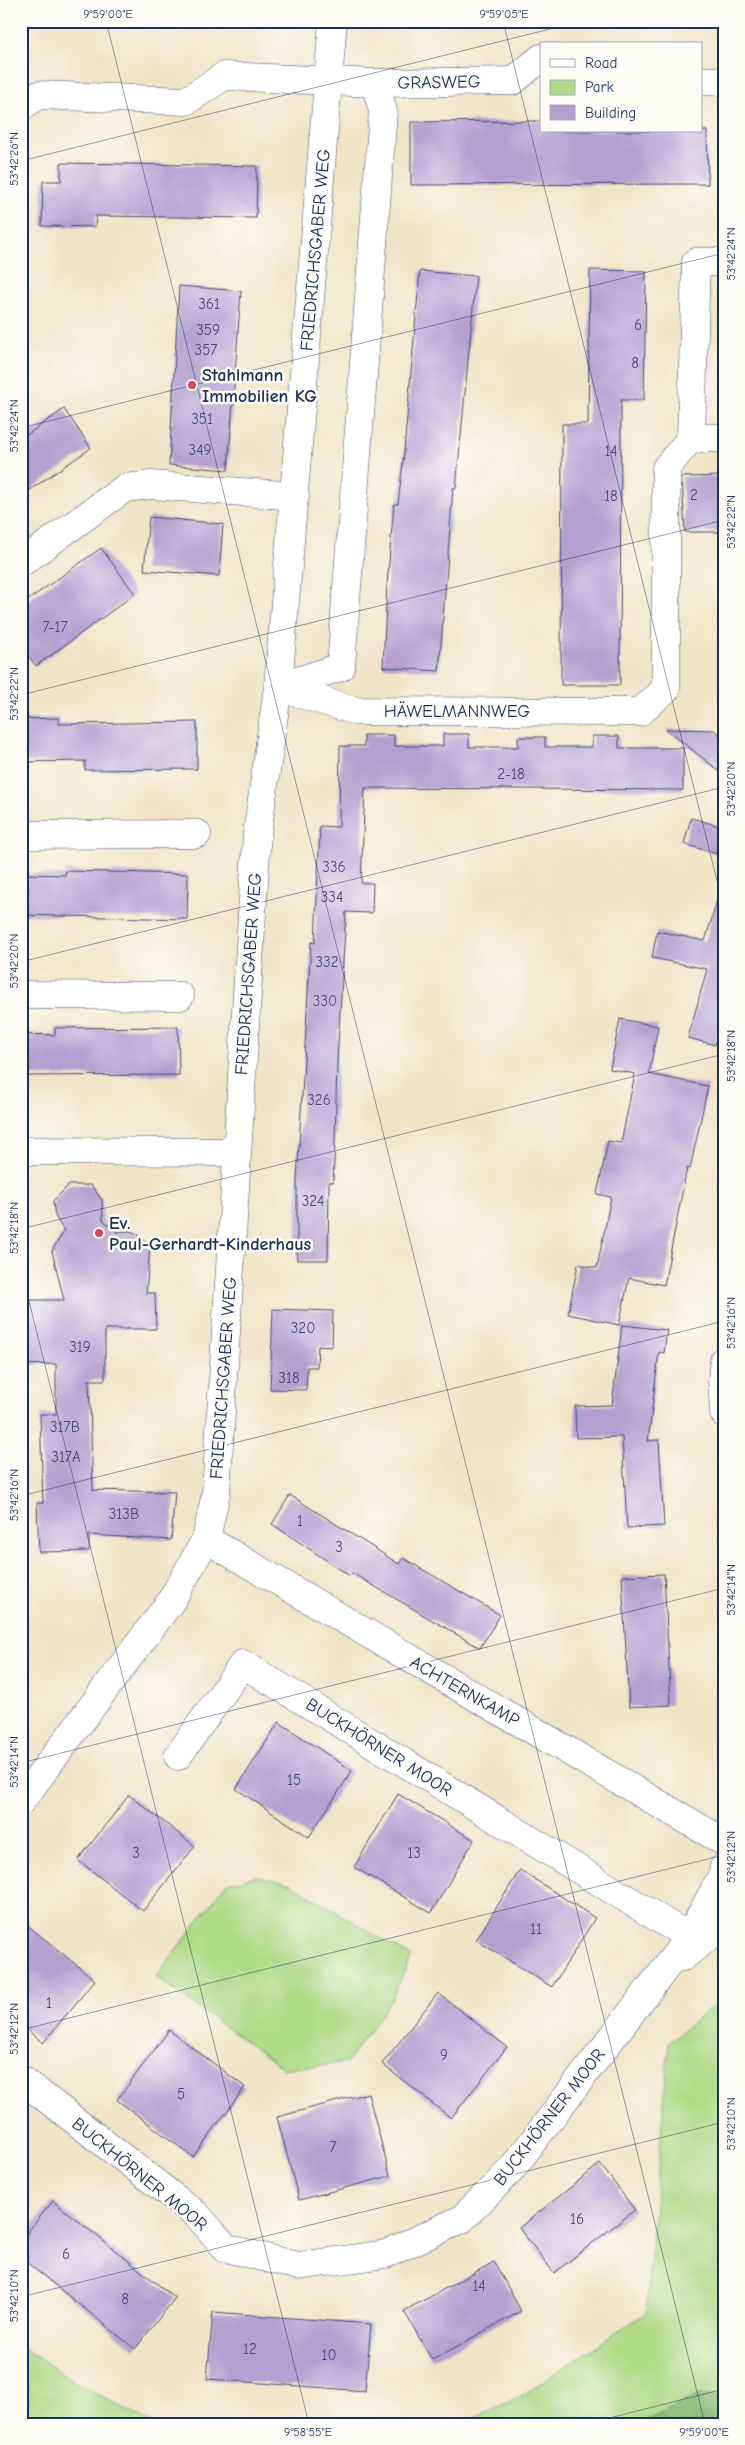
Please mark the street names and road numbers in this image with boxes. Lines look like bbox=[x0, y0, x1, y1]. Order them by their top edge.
street label: GRASWEG bbox=[397, 71, 481, 94]
street label: FRIEDRICHSGABER WEG bbox=[296, 148, 335, 352]
street label: HÄWELMANNWEG bbox=[384, 701, 530, 722]
street label: FRIEDRICHSGABER WEG bbox=[231, 872, 266, 1076]
street label: FRIEDRICHSGABER WEG bbox=[206, 1276, 241, 1480]
street label: ACHTERNKAMP bbox=[406, 1652, 523, 1731]
street label: BUCKHÖRNER MOOR bbox=[302, 1694, 456, 1801]
street label: BUCKHÖRNER MOOR bbox=[489, 2044, 610, 2190]
street label: BUCKHÖRNER MOOR bbox=[68, 2113, 212, 2236]

